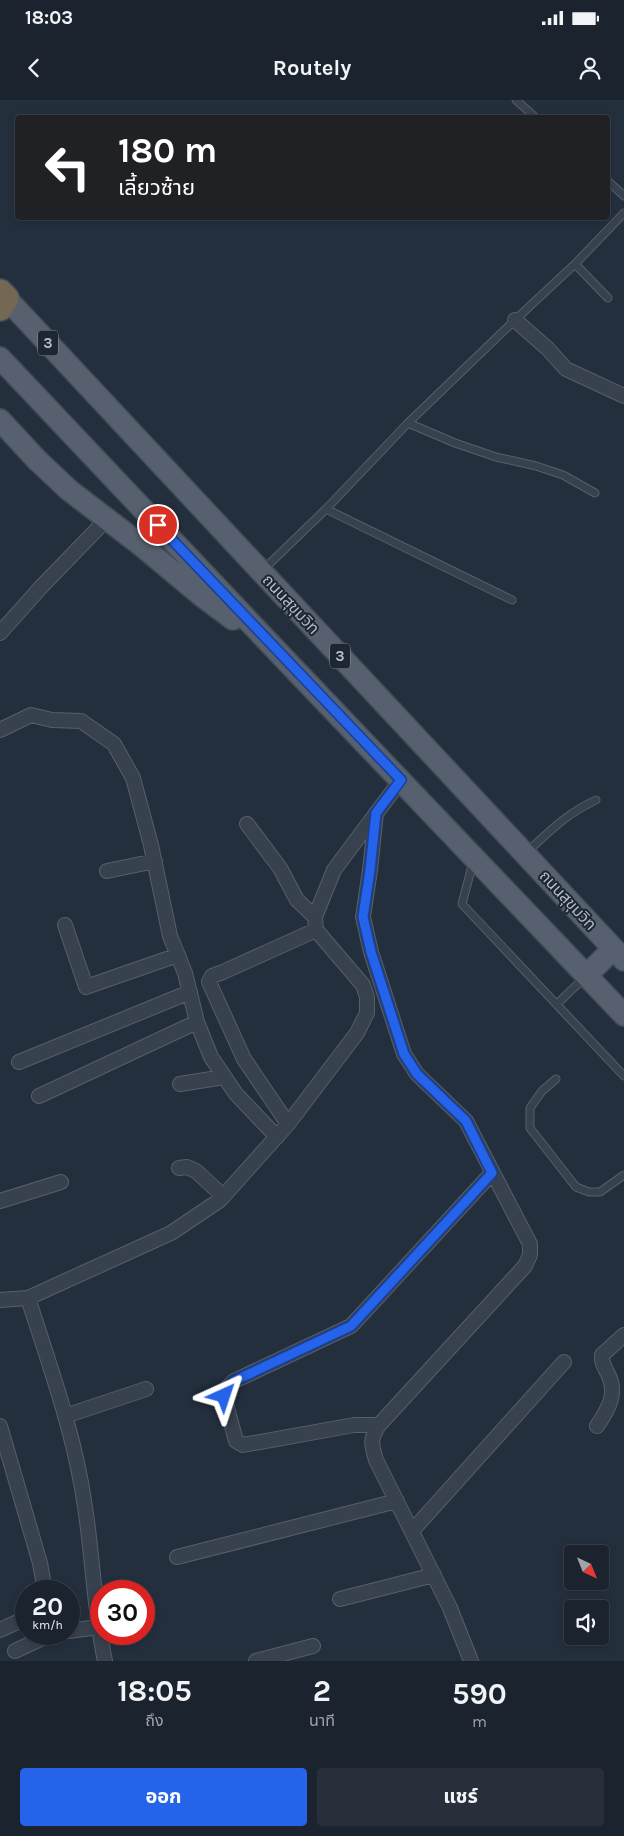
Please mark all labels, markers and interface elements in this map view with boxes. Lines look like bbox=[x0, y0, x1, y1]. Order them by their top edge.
text: 18:03 bbox=[25, 7, 73, 29]
icon: back bbox=[20, 54, 48, 82]
icon: person bbox=[576, 54, 604, 82]
text: Routely bbox=[273, 55, 351, 81]
text: 180 m bbox=[118, 130, 217, 171]
icon: left bbox=[35, 135, 100, 200]
text: เลี้ยวซ้าย bbox=[118, 175, 195, 201]
road number: 3 bbox=[38, 330, 58, 356]
pin bbox=[137, 504, 179, 546]
icon: arrive bbox=[144, 511, 172, 539]
street label: ถนนสุขุมวิท bbox=[259, 570, 323, 638]
road number: 3 bbox=[330, 644, 350, 668]
street label: ถนนสุขุมวิท bbox=[536, 866, 600, 934]
position arrow bbox=[197, 1369, 249, 1421]
north arrow bbox=[564, 1545, 609, 1590]
map controls bbox=[564, 1545, 609, 1645]
speed limit sign: 30 bbox=[90, 1580, 155, 1645]
text: 20 bbox=[32, 1592, 63, 1621]
button: sound bbox=[564, 1600, 609, 1645]
text: km/h bbox=[32, 1618, 63, 1632]
text: 18:05 bbox=[117, 1673, 192, 1709]
text: 2 bbox=[313, 1673, 331, 1709]
text: 590 bbox=[452, 1676, 507, 1712]
text: ถึง bbox=[145, 1711, 164, 1730]
text: นาที bbox=[309, 1711, 335, 1730]
text: m bbox=[472, 1712, 487, 1731]
button: ออก bbox=[20, 1768, 307, 1826]
button: แชร์ bbox=[317, 1768, 604, 1826]

